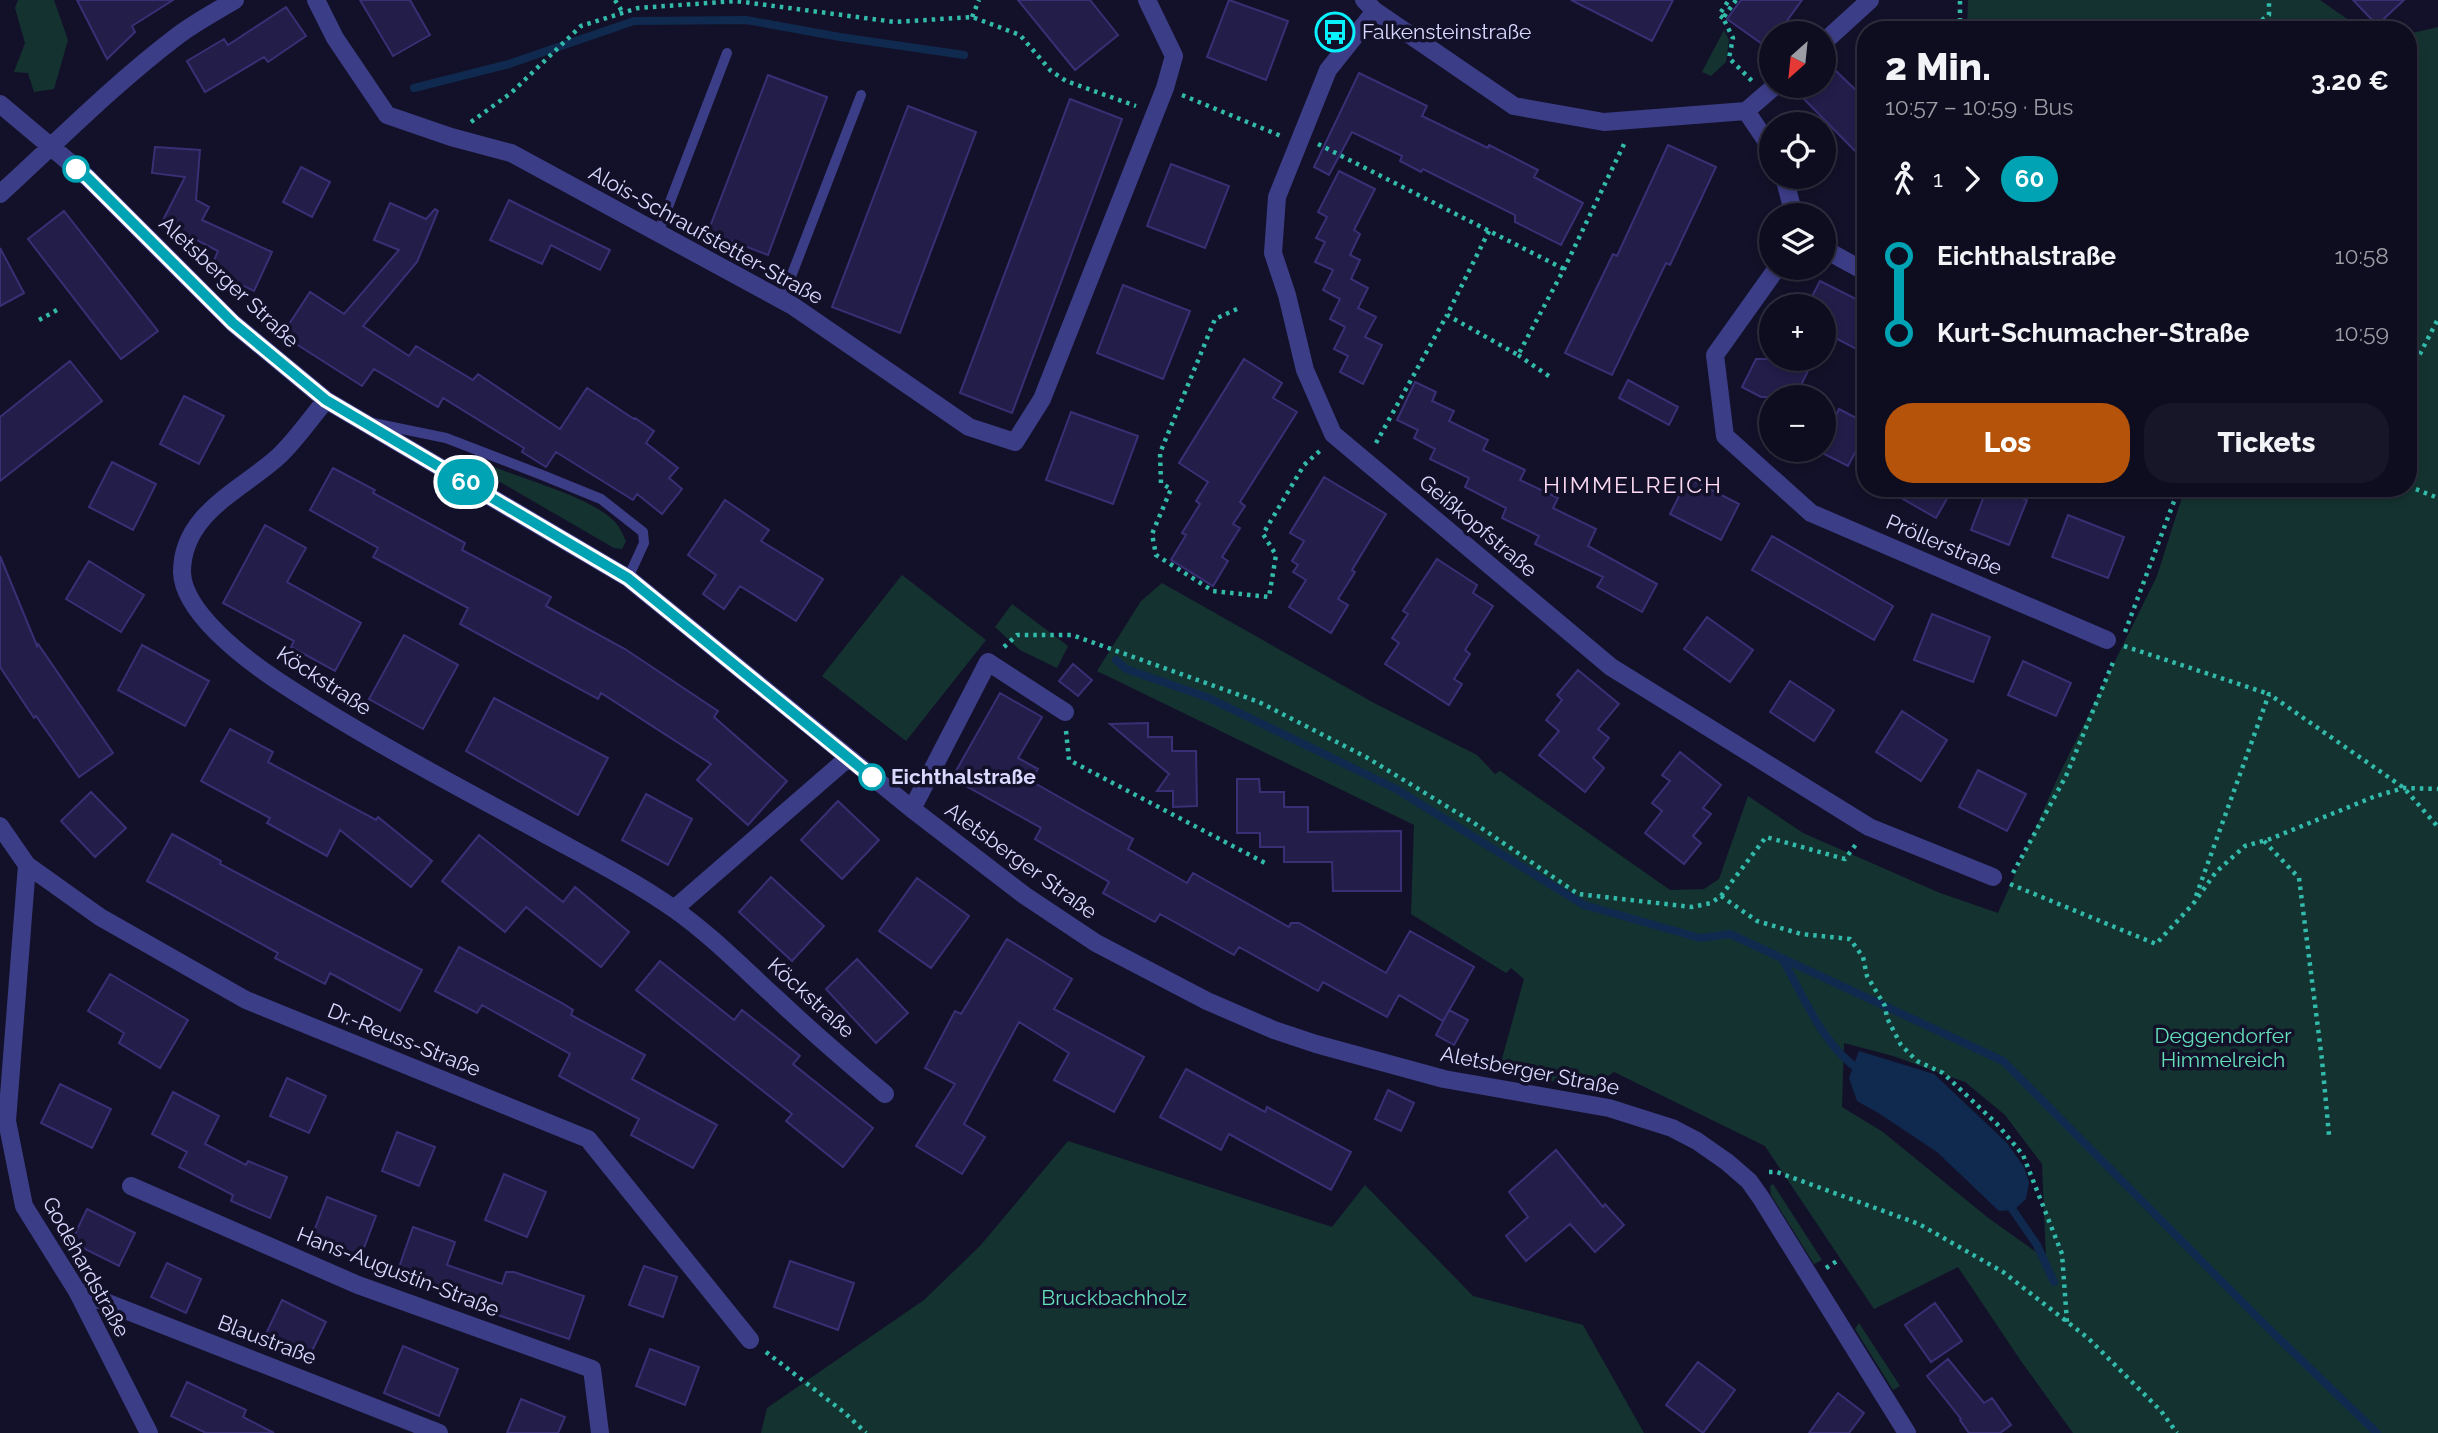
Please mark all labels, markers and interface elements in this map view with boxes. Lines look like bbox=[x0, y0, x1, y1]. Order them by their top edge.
bus stop icon: Falkensteinstraße bbox=[1314, 11, 1356, 53]
place label: Falkensteinstraße bbox=[1362, 19, 1531, 44]
north arrow bbox=[1759, 21, 1836, 98]
map controls bbox=[1759, 21, 1836, 462]
text: 2 Min. bbox=[1885, 44, 1991, 89]
text: 3.20 € bbox=[2311, 66, 2389, 96]
text: 10:57 – 10:59 · Bus bbox=[1885, 93, 2073, 120]
button: locate bbox=[1759, 112, 1836, 189]
unlabelled marker bbox=[63, 156, 89, 182]
street label: Alois-Schraufstetter-Straße bbox=[585, 160, 828, 309]
icon: walk bbox=[1885, 160, 1923, 198]
icon: forward bbox=[1953, 160, 1991, 198]
text: 60 bbox=[2015, 164, 2044, 193]
text: 1 bbox=[1933, 165, 1943, 192]
button: layers bbox=[1759, 203, 1836, 280]
street label: Aletsberger Straße bbox=[154, 211, 304, 353]
text: Eichthalstraße bbox=[1937, 241, 2116, 271]
text: 10:58 bbox=[2335, 242, 2389, 269]
button: + bbox=[1759, 294, 1836, 371]
text: Kurt-Schumacher-Straße bbox=[1937, 318, 2249, 348]
text: 10:59 bbox=[2335, 319, 2389, 346]
button: − bbox=[1759, 385, 1836, 462]
button: Los bbox=[1885, 403, 2130, 483]
button: Tickets bbox=[2144, 403, 2389, 483]
line badge: 60 bbox=[434, 459, 498, 505]
text: 60 bbox=[451, 467, 481, 496]
street label: Geißkopfstraße bbox=[1414, 469, 1542, 582]
district label: HIMMELREICH bbox=[1543, 471, 1723, 498]
street label: Pröllerstraße bbox=[1882, 509, 2006, 580]
street label: Köckstraße bbox=[272, 641, 376, 720]
marker: Eichthalstraße bbox=[859, 764, 885, 790]
place label: Eichthalstraße bbox=[891, 764, 1036, 789]
street label: Aletsberger Straße bbox=[941, 797, 1102, 924]
street label: Köckstraße bbox=[763, 952, 860, 1043]
street label: Dr.-Reuss-Straße bbox=[324, 997, 484, 1082]
park label: Deggendorfer Himmelreich bbox=[2154, 1023, 2292, 1072]
street label: Aletsberger Straße bbox=[1439, 1041, 1622, 1100]
street label: Godehardstraße bbox=[38, 1192, 135, 1341]
street label: Hans-Augustin-Straße bbox=[293, 1221, 503, 1322]
park label: Bruckbachholz bbox=[1041, 1285, 1187, 1310]
street label: Blaustraße bbox=[214, 1309, 320, 1370]

